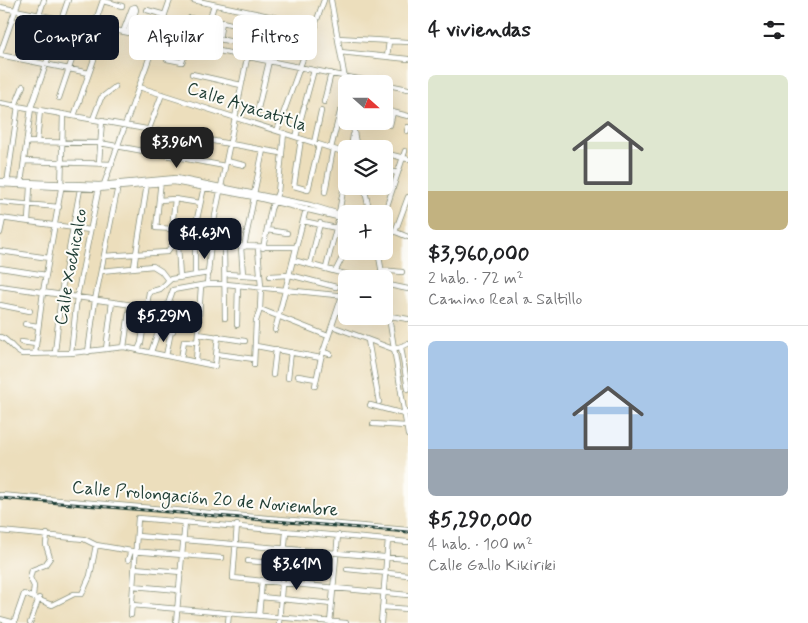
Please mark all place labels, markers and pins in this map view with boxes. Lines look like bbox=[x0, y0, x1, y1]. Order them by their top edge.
pin: $3.96M bbox=[136, 126, 218, 169]
pin: $4.63M bbox=[164, 218, 246, 260]
pin: $5.29M bbox=[123, 300, 205, 343]
pin: $3.61M bbox=[256, 548, 338, 591]

